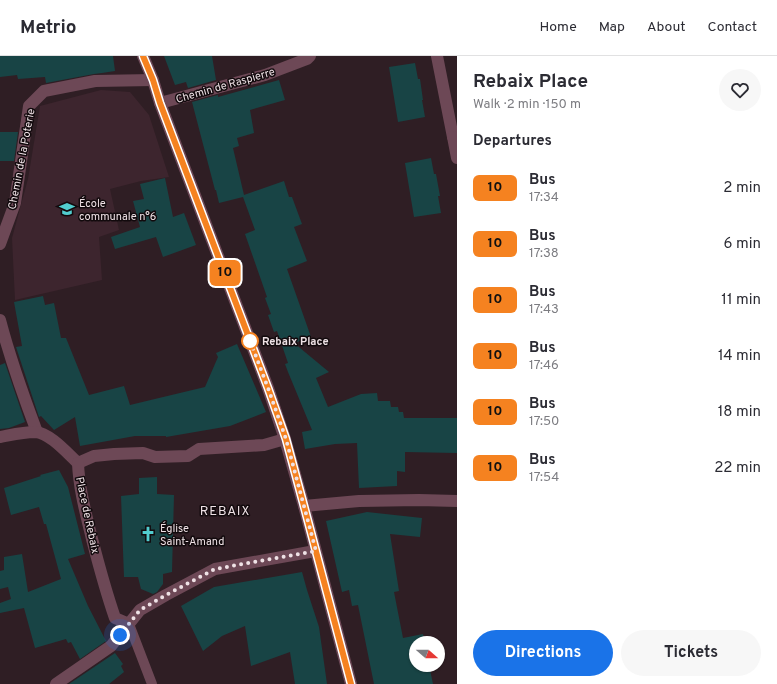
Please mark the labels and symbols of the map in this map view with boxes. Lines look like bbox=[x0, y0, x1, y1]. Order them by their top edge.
street label: Chemin de Raspierre bbox=[174, 65, 277, 107]
street label: Chemin de la Poterie bbox=[5, 108, 39, 211]
place label: École communale n°6 bbox=[79, 196, 156, 224]
school or university icon: École communale n°6 bbox=[58, 200, 76, 218]
line badge: 10 bbox=[207, 260, 243, 286]
marker: Rebaix Place bbox=[241, 332, 259, 350]
place label: Rebaix Place bbox=[262, 335, 329, 349]
street label: Place de Rebaix bbox=[72, 476, 102, 555]
district label: REBAIX bbox=[200, 504, 250, 520]
place label: Église Saint-Amand bbox=[160, 521, 224, 549]
church icon: Église Saint-Amand bbox=[139, 525, 157, 543]
your location bbox=[110, 625, 130, 645]
north arrow bbox=[409, 636, 445, 672]

